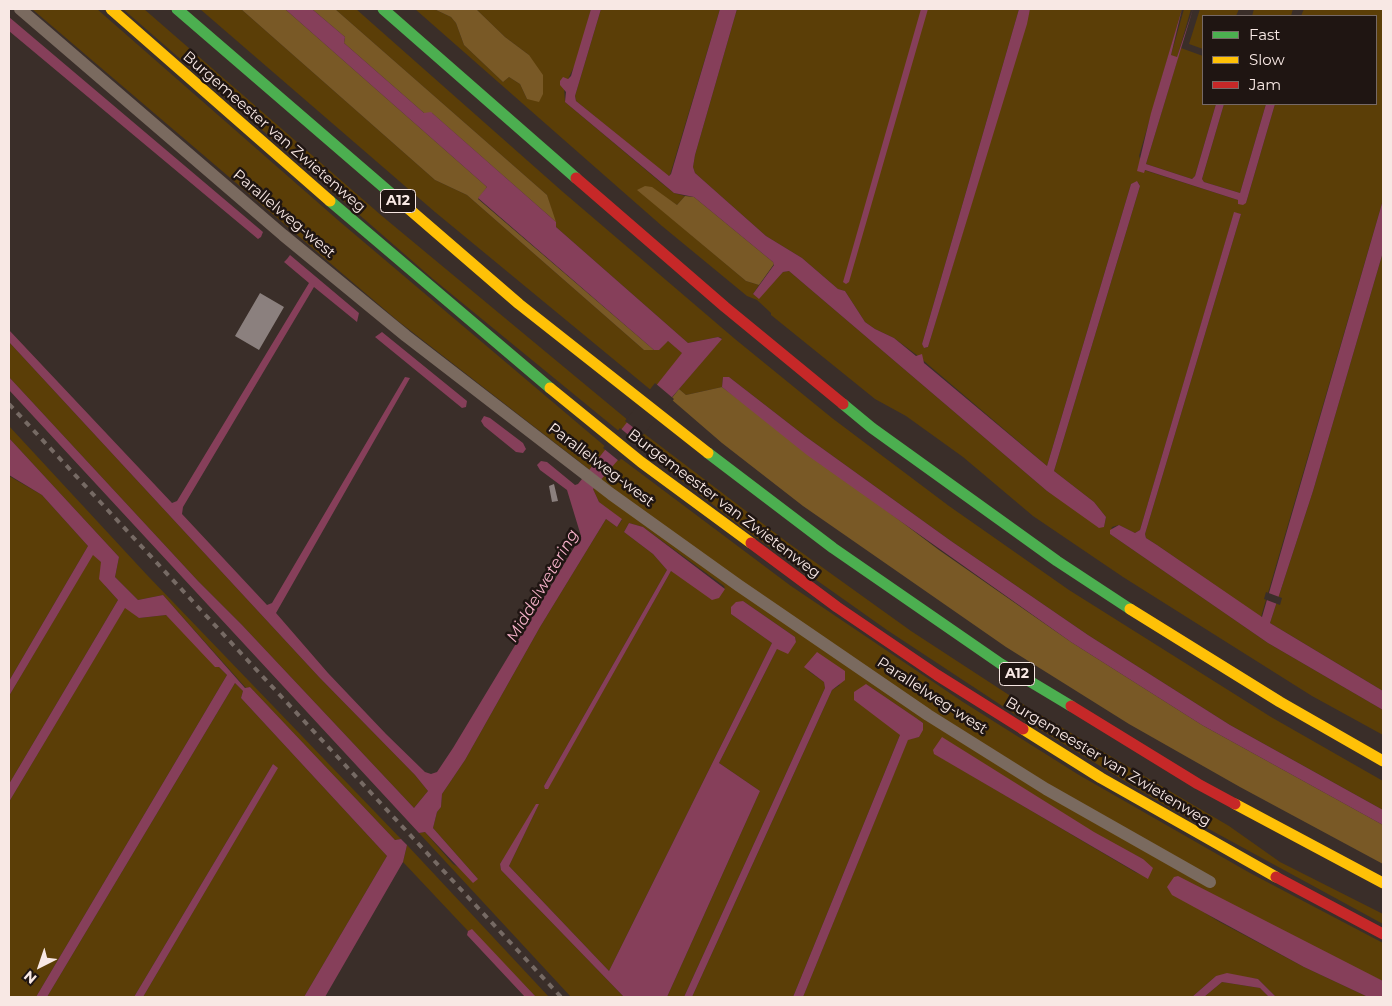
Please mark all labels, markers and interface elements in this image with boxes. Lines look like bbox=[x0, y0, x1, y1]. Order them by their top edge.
legend bbox=[1202, 15, 1377, 105]
text: Fast bbox=[1249, 25, 1280, 44]
street label: Burgemeester van Zwietenweg bbox=[179, 48, 369, 216]
text: Slow bbox=[1249, 50, 1285, 69]
text: Jam bbox=[1249, 75, 1281, 94]
street label: Parallelweg-west bbox=[229, 166, 339, 262]
road number: A12 bbox=[380, 190, 416, 212]
street label: Parallelweg-west bbox=[544, 419, 658, 511]
street label: Burgemeester van Zwietenweg bbox=[624, 426, 824, 582]
water label: Middelwetering bbox=[503, 526, 583, 646]
street label: Parallelweg-west bbox=[873, 654, 991, 738]
road number: A12 bbox=[1000, 662, 1034, 686]
street label: Burgemeester van Zwietenweg bbox=[1002, 693, 1214, 831]
north arrow bbox=[15, 941, 65, 991]
text: N bbox=[20, 967, 40, 988]

